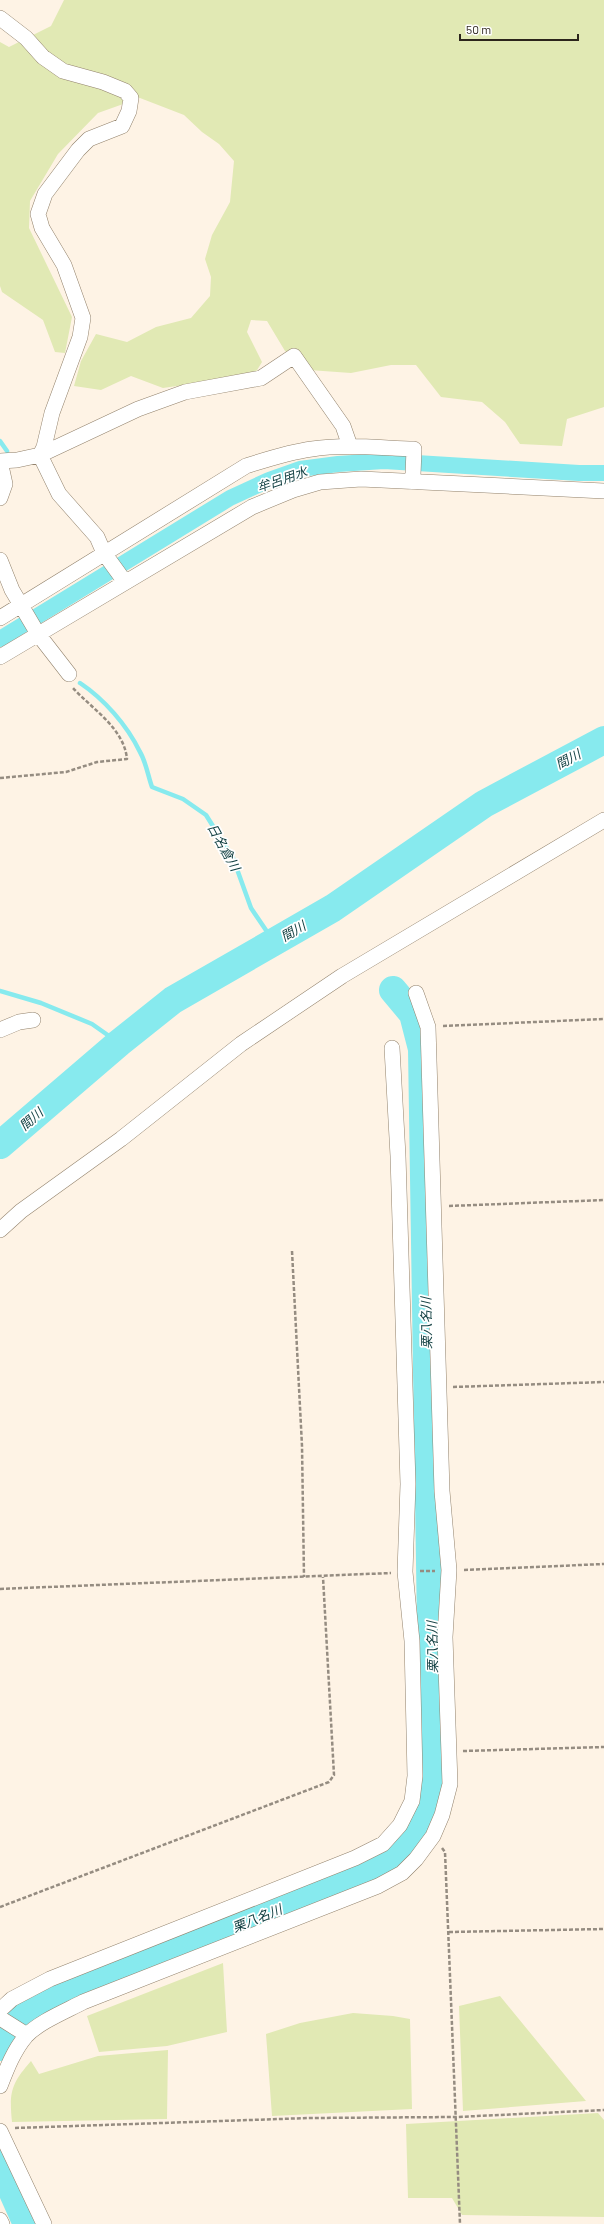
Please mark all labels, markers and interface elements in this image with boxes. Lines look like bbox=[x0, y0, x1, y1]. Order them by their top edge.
scale bar bbox=[460, 16, 578, 42]
text: 50 m bbox=[466, 22, 491, 36]
water label: 牟呂用水 bbox=[255, 462, 311, 495]
water label: 間川 bbox=[553, 745, 585, 772]
water label: 日名倉川 bbox=[204, 820, 245, 875]
water label: 間川 bbox=[278, 917, 310, 944]
water label: 間川 bbox=[16, 1103, 48, 1134]
water label: 栗八名川 bbox=[418, 1295, 434, 1349]
water label: 栗八名川 bbox=[424, 1619, 440, 1673]
water label: 栗八名川 bbox=[230, 1900, 286, 1935]

